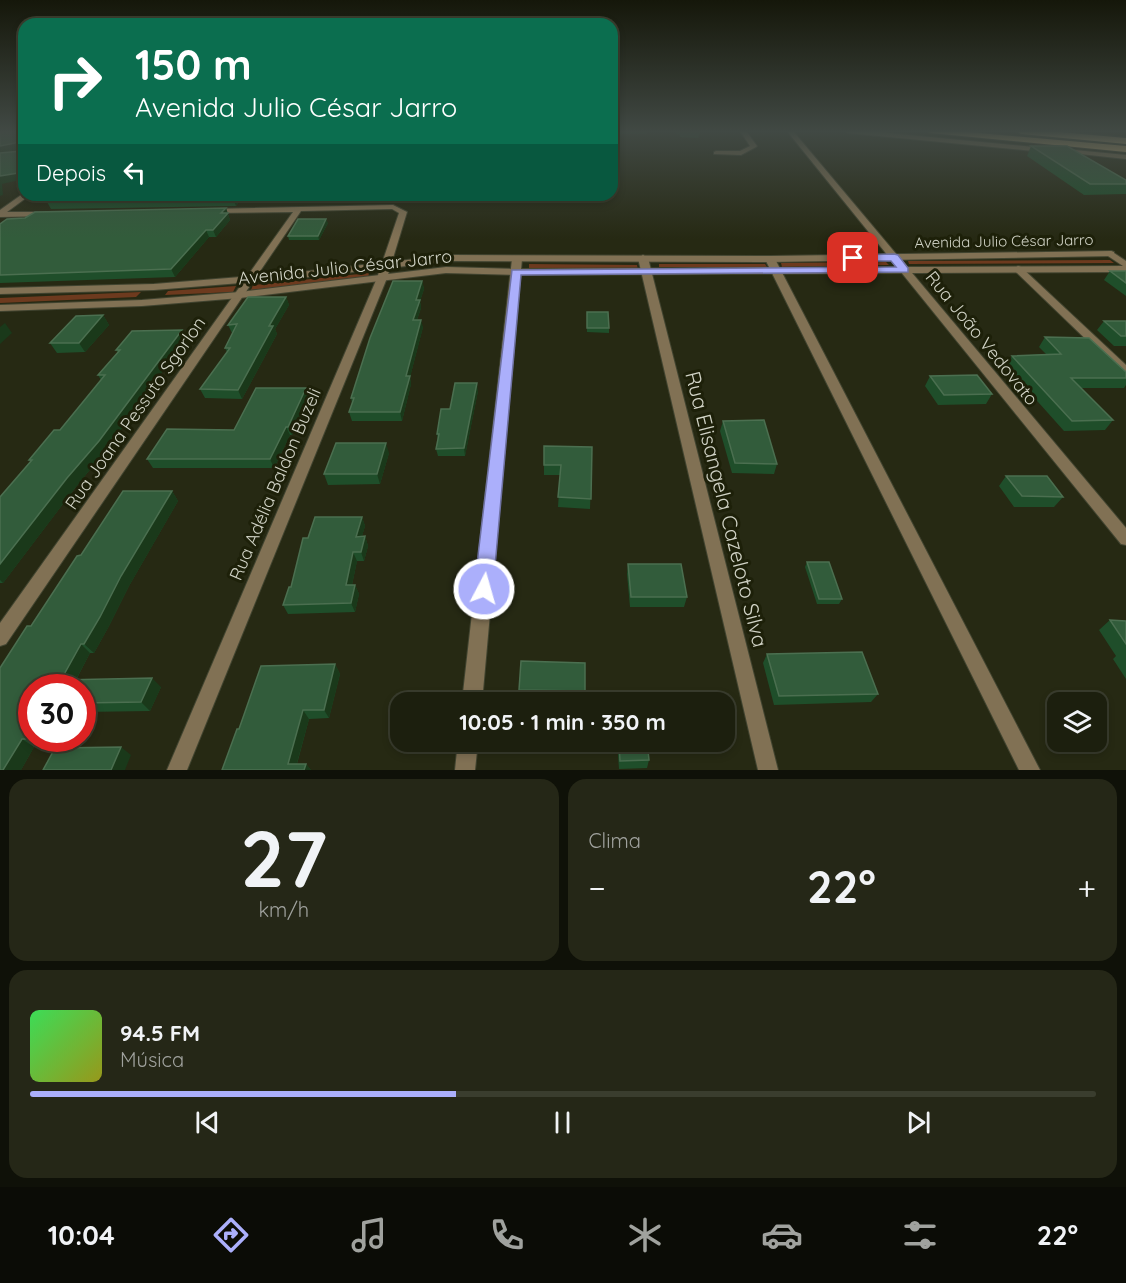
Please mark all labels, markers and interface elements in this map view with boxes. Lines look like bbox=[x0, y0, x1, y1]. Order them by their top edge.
text: 150 m bbox=[135, 38, 252, 91]
icon: right bbox=[36, 42, 114, 120]
text: Avenida Julio César Jarro bbox=[135, 90, 457, 124]
icon: left bbox=[118, 156, 151, 189]
text: Depois bbox=[36, 159, 106, 187]
street label: Avenida Julio César Jarro bbox=[914, 230, 1094, 252]
pin bbox=[827, 232, 878, 283]
icon: arrive bbox=[836, 241, 869, 274]
street label: Avenida Julio César Jarro bbox=[237, 244, 453, 290]
street label: Rua João Vedovato bbox=[921, 266, 1043, 410]
street label: Rua Joana Pessuto Sgorlon bbox=[60, 312, 210, 514]
street label: Rua Elisangela Cazeloto Silva bbox=[680, 368, 774, 650]
street label: Rua Adélia Baldon Buzeli bbox=[224, 384, 326, 584]
position arrow bbox=[452, 557, 516, 621]
speed limit sign: 30 bbox=[18, 674, 96, 752]
map controls bbox=[1047, 692, 1107, 752]
button: layers bbox=[1047, 692, 1107, 752]
text: 10:05 · 1 min · 350 m bbox=[459, 708, 666, 736]
text: 27 bbox=[240, 809, 327, 907]
text: Clima bbox=[589, 828, 641, 853]
text: 22° bbox=[807, 858, 876, 914]
text: − bbox=[589, 867, 606, 908]
text: + bbox=[1077, 867, 1096, 908]
text: km/h bbox=[258, 897, 309, 922]
text: 94.5 FM bbox=[120, 1019, 200, 1047]
text: Música bbox=[120, 1047, 184, 1072]
icon: previous bbox=[191, 1106, 224, 1139]
icon: pause bbox=[546, 1106, 579, 1139]
icon: next bbox=[902, 1106, 935, 1139]
icon: directions bbox=[210, 1214, 252, 1256]
icon: music bbox=[348, 1214, 390, 1256]
icon: phone bbox=[486, 1214, 528, 1256]
icon: climate bbox=[624, 1214, 666, 1256]
icon: car bbox=[761, 1214, 803, 1256]
icon: filters bbox=[899, 1214, 941, 1256]
text: 10:04 bbox=[48, 1218, 115, 1252]
text: 22° bbox=[1037, 1218, 1078, 1252]

